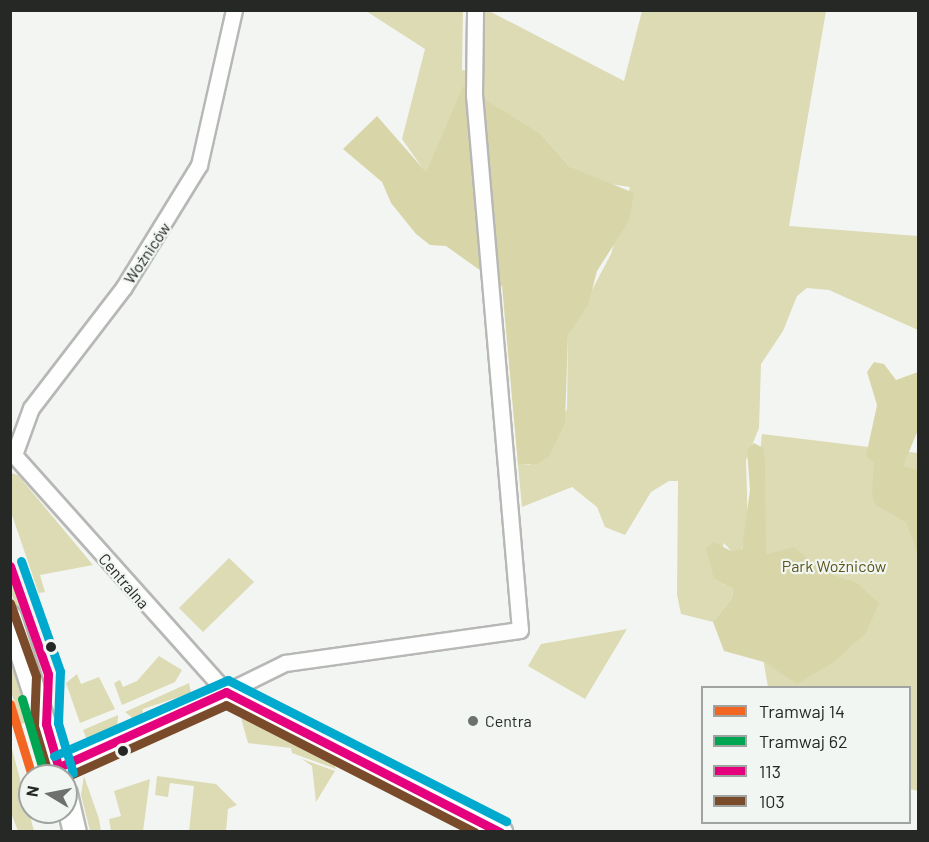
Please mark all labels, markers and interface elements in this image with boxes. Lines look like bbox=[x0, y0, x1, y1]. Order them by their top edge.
street label: Woźniców bbox=[120, 219, 174, 287]
street label: Centralna bbox=[95, 549, 153, 613]
park label: Park Woźniców bbox=[782, 556, 886, 576]
unlabelled marker bbox=[45, 641, 57, 653]
legend bbox=[701, 686, 911, 824]
text: Tramwaj 14 bbox=[759, 700, 845, 722]
place label: Centra bbox=[485, 711, 532, 731]
marker: Centra bbox=[466, 714, 480, 728]
text: Tramwaj 62 bbox=[759, 730, 848, 752]
unlabelled marker bbox=[117, 745, 129, 757]
text: 113 bbox=[759, 760, 781, 782]
north arrow bbox=[18, 764, 78, 824]
text: N bbox=[21, 784, 42, 798]
text: 103 bbox=[759, 790, 785, 812]

